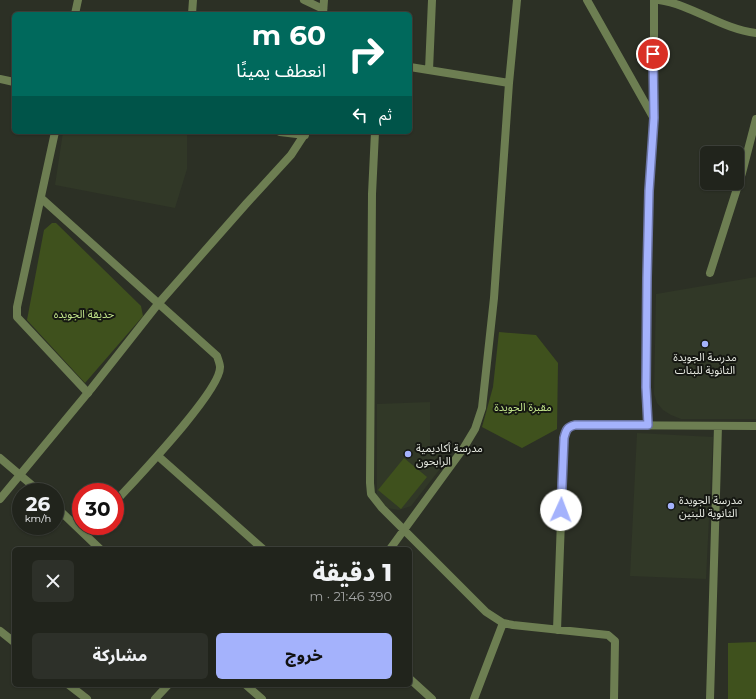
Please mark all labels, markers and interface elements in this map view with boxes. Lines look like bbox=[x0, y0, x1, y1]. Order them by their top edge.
text: 60 m bbox=[252, 18, 326, 52]
icon: right bbox=[340, 28, 392, 80]
pin bbox=[636, 37, 670, 71]
icon: arrive bbox=[642, 43, 664, 65]
text: انعطف يمينًا bbox=[236, 60, 326, 82]
icon: left bbox=[349, 104, 371, 126]
text: ثم bbox=[379, 105, 392, 124]
map controls bbox=[700, 146, 744, 190]
button: sound bbox=[700, 146, 744, 190]
park label: حديقة الجويده bbox=[54, 307, 115, 321]
marker: مدرسة الجويدة الثانوية للبنات bbox=[700, 339, 710, 349]
place label: مدرسة الجويدة الثانوية للبنات bbox=[673, 350, 737, 377]
park label: مقبرة الجويدة bbox=[494, 400, 552, 414]
place label: مدرسة أكاديمية الرابحون bbox=[416, 441, 483, 468]
marker: مدرسة أكاديمية الرابحون bbox=[403, 449, 413, 459]
speed limit sign: 30 bbox=[72, 483, 124, 535]
position arrow bbox=[540, 489, 582, 531]
text: 26 bbox=[26, 492, 50, 516]
place label: مدرسة الجويدة الثانوية للبنين bbox=[679, 493, 743, 520]
marker: مدرسة الجويدة الثانوية للبنين bbox=[666, 501, 676, 511]
text: km/h bbox=[25, 512, 51, 525]
text: 1 دقيقة bbox=[313, 558, 392, 587]
button: close bbox=[32, 560, 74, 602]
text: 390 m · 21:46 bbox=[310, 588, 392, 604]
button: مشاركة bbox=[32, 633, 208, 679]
button: خروج bbox=[216, 633, 392, 679]

